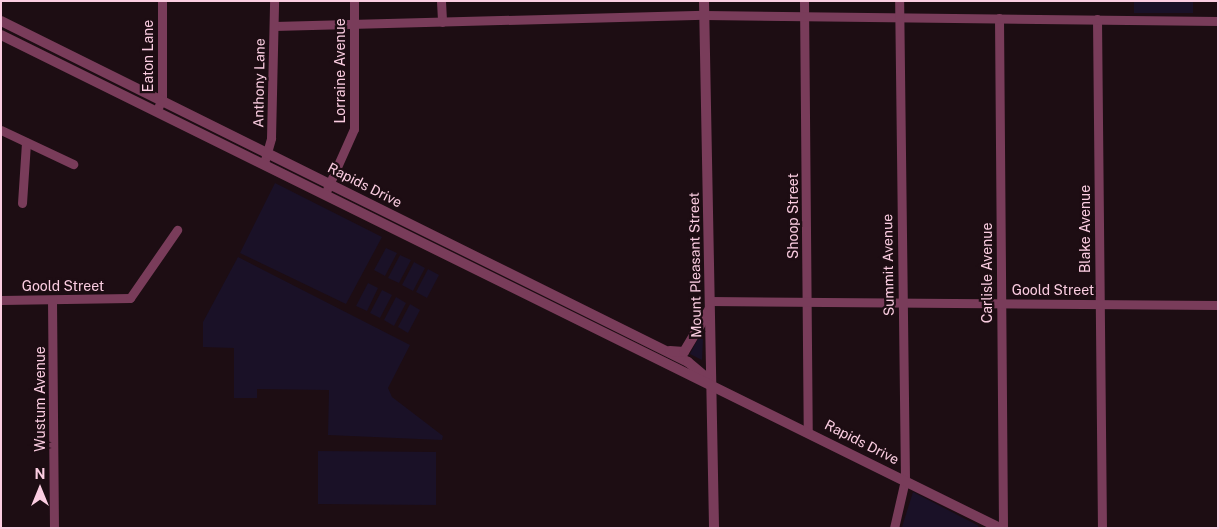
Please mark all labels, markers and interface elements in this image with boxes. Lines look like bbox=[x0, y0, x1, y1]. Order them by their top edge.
street label: Lorraine Avenue bbox=[332, 18, 348, 124]
street label: Eaton Lane bbox=[140, 20, 156, 92]
street label: Anthony Lane bbox=[250, 38, 268, 128]
street label: Rapids Drive bbox=[325, 159, 405, 211]
street label: Shoop Street bbox=[785, 173, 801, 259]
street label: Blake Avenue bbox=[1077, 185, 1093, 273]
street label: Mount Pleasant Street bbox=[685, 192, 705, 338]
street label: Summit Avenue bbox=[879, 214, 897, 316]
street label: Carlisle Avenue bbox=[979, 223, 995, 323]
street label: Goold Street bbox=[22, 278, 104, 294]
street label: Goold Street bbox=[1012, 282, 1094, 298]
street label: Wustum Avenue bbox=[32, 346, 48, 452]
street label: Rapids Drive bbox=[822, 416, 902, 468]
north arrow bbox=[15, 464, 65, 514]
text: N bbox=[35, 466, 45, 482]

